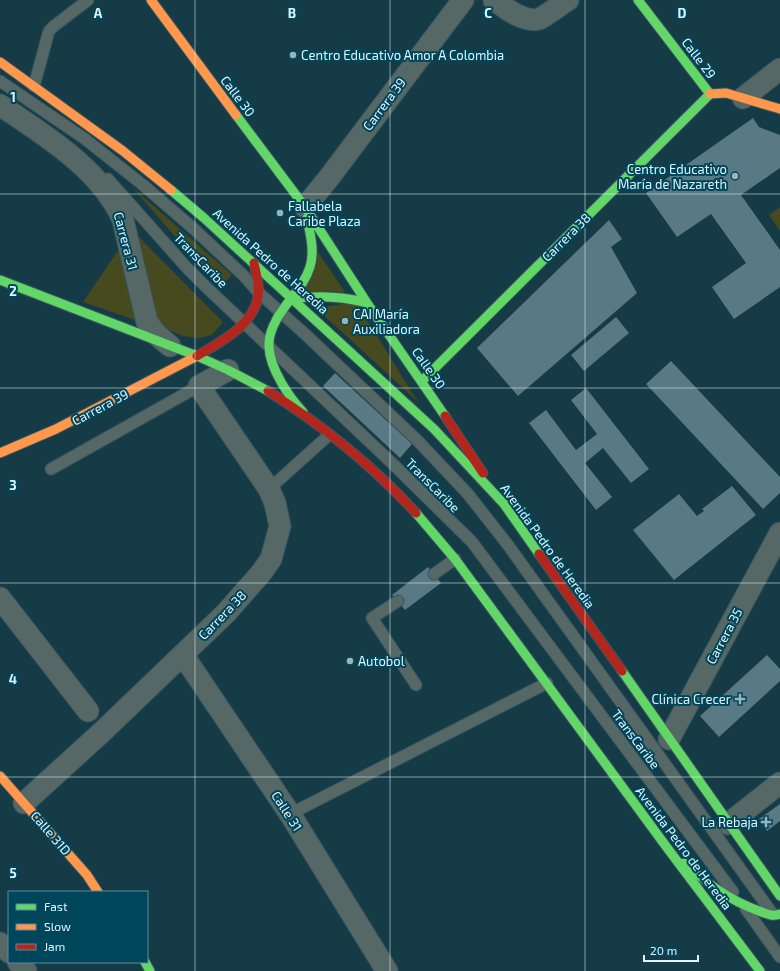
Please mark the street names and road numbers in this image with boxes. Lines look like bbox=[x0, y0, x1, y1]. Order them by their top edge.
street label: Calle 29 bbox=[678, 34, 720, 82]
street label: Calle 30 bbox=[217, 72, 259, 120]
street label: Carrera 39 bbox=[359, 75, 409, 133]
street label: Avenida Pedro de Heredia bbox=[210, 205, 332, 317]
street label: Carrera 38 bbox=[538, 209, 594, 265]
street label: Carrera 31 bbox=[111, 210, 141, 272]
street label: TransCaribe bbox=[171, 229, 231, 291]
street label: Calle 30 bbox=[409, 344, 449, 392]
street label: Carrera 39 bbox=[69, 385, 131, 429]
street label: TransCaribe bbox=[403, 455, 463, 515]
street label: Avenida Pedro de Heredia bbox=[497, 481, 599, 611]
street label: Carrera 38 bbox=[195, 587, 249, 643]
street label: Carrera 35 bbox=[703, 605, 745, 667]
street label: TransCaribe bbox=[608, 706, 664, 772]
street label: Avenida Pedro de Heredia bbox=[632, 783, 736, 913]
street label: Calle 31 bbox=[268, 788, 306, 834]
street label: Calle 31D bbox=[28, 808, 74, 858]

